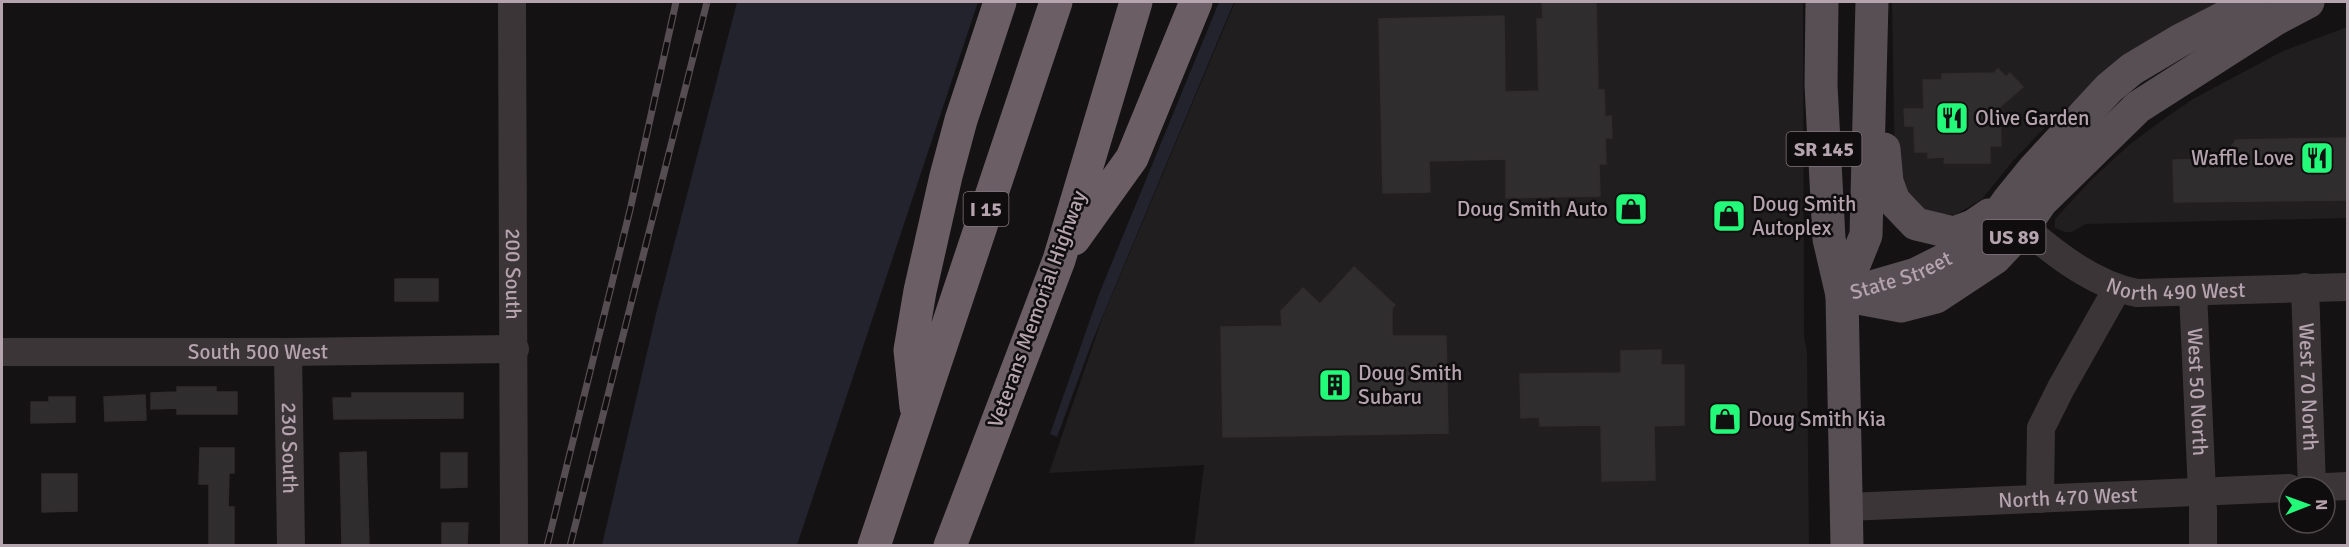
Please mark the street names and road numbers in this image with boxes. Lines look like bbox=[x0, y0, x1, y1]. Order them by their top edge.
road number: SR 145 bbox=[1786, 132, 1862, 166]
street label: Veterans Memorial Highway bbox=[982, 187, 1092, 431]
road number: I 15 bbox=[964, 192, 1008, 226]
road number: US 89 bbox=[1982, 220, 2046, 254]
street label: 200 South bbox=[500, 228, 526, 320]
street label: State Street bbox=[1847, 245, 1956, 305]
street label: North 490 West bbox=[2103, 272, 2246, 306]
street label: West 70 North bbox=[2293, 322, 2324, 451]
street label: West 50 North bbox=[2182, 327, 2213, 457]
street label: South 500 West bbox=[188, 338, 328, 365]
street label: 230 South bbox=[276, 402, 303, 494]
street label: North 470 West bbox=[1998, 482, 2138, 514]

